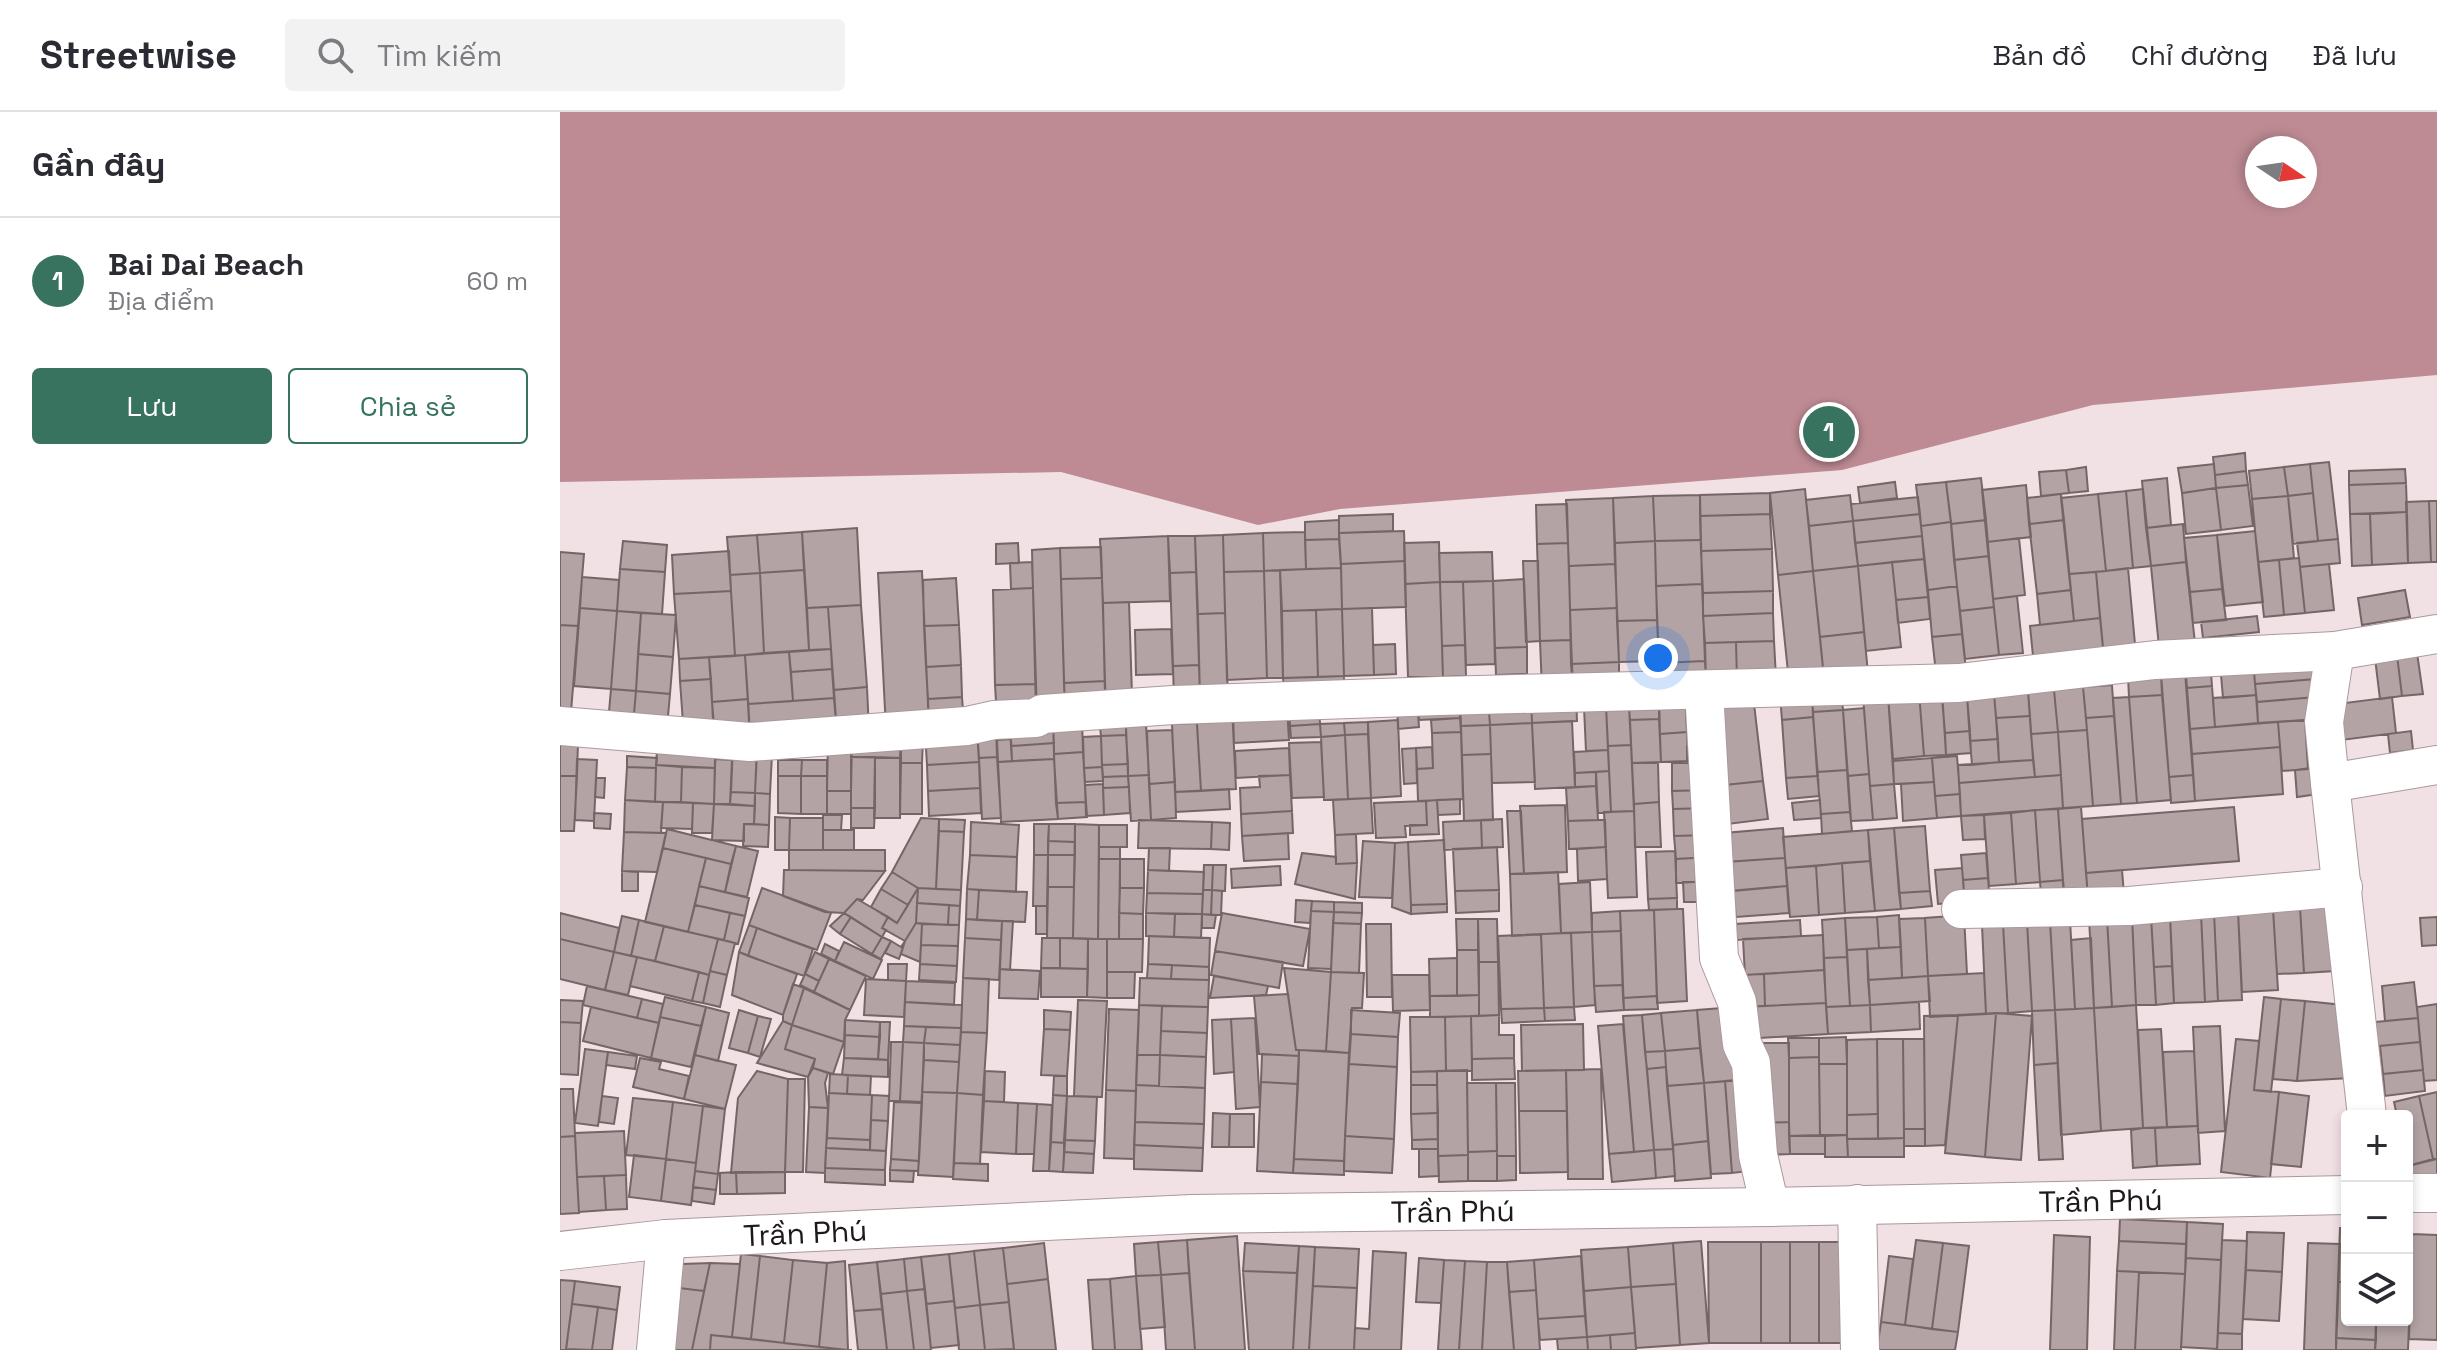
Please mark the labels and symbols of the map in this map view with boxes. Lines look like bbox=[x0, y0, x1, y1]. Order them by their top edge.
north arrow bbox=[2245, 136, 2317, 208]
pin: 1 bbox=[1803, 402, 1855, 462]
your location bbox=[1638, 638, 1678, 678]
street label: Trần Phú bbox=[2038, 1179, 2163, 1221]
street label: Trần Phú bbox=[1390, 1191, 1515, 1231]
street label: Trần Phú bbox=[742, 1210, 868, 1255]

